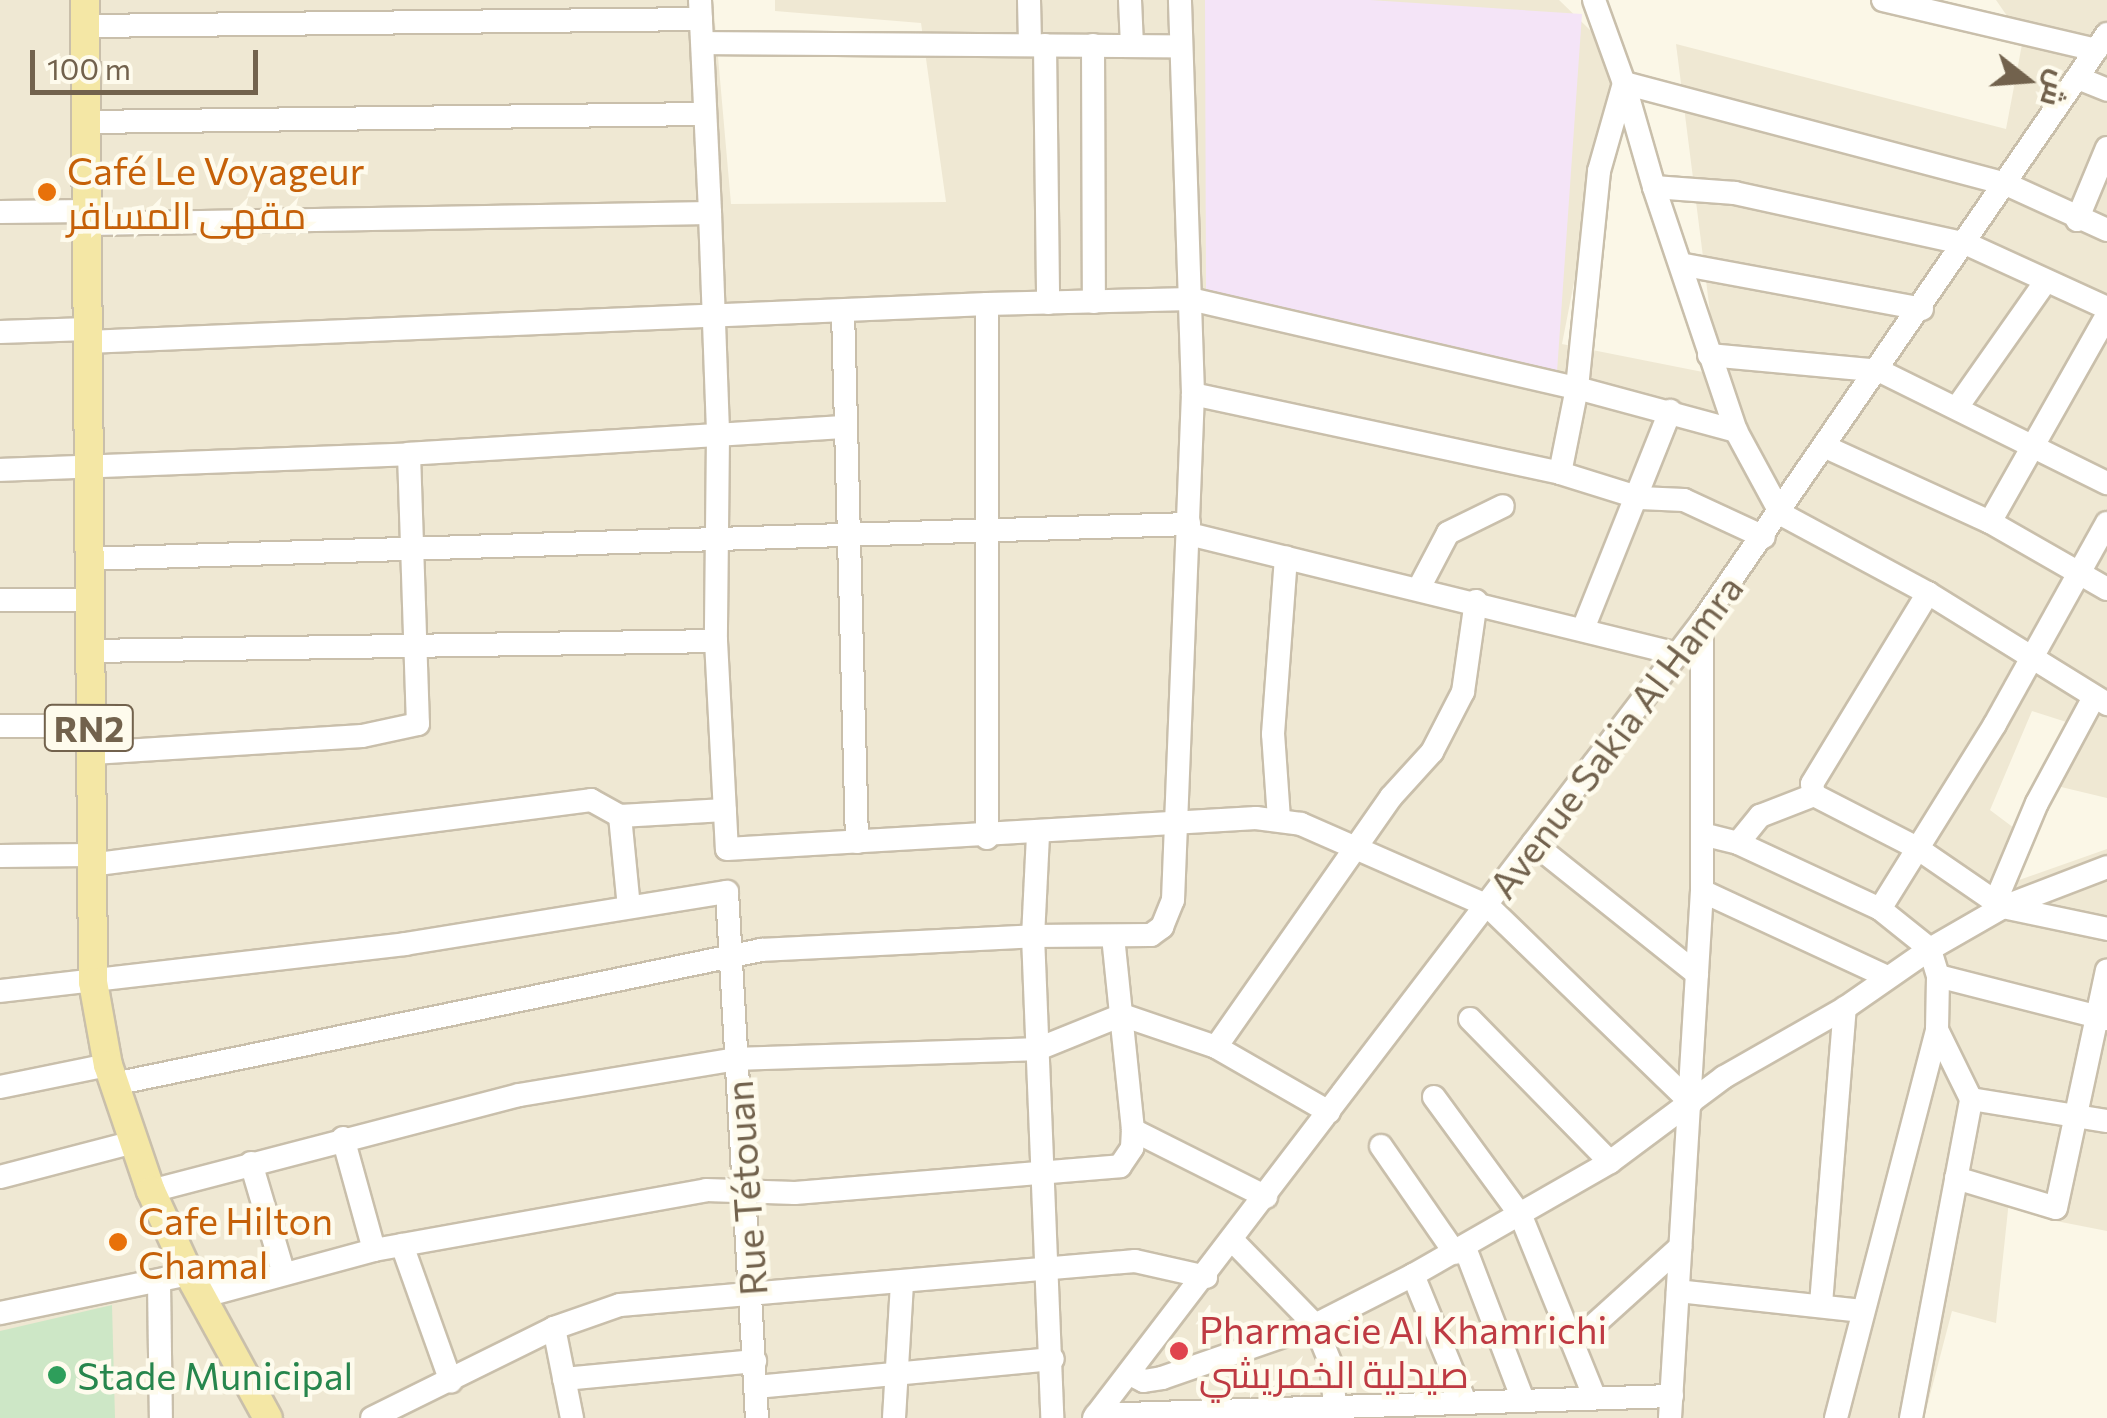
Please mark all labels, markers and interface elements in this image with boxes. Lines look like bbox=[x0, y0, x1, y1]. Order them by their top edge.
scale bar bbox=[35, 30, 262, 92]
north arrow bbox=[1977, 30, 2077, 130]
text: 100 m bbox=[47, 49, 131, 86]
text: ش bbox=[2034, 67, 2077, 111]
place label: Café Le Voyageur مقهى المسافر bbox=[67, 147, 365, 236]
marker: Café Le Voyageur مقهى المسافر bbox=[36, 181, 58, 203]
street label: Avenue Sakia Al Hamra bbox=[1479, 565, 1751, 907]
road number: RN2 bbox=[42, 698, 136, 758]
street label: Rue Tétouan bbox=[715, 1079, 775, 1297]
place label: Cafe Hilton Chamal bbox=[138, 1197, 333, 1286]
marker: Cafe Hilton Chamal bbox=[107, 1231, 129, 1253]
place label: Pharmacie Al Khamrichi صيدلية الخمريشي bbox=[1199, 1306, 1607, 1396]
marker: Pharmacie Al Khamrichi صيدلية الخمريشي bbox=[1168, 1340, 1190, 1362]
place label: Stade Municipal bbox=[77, 1352, 353, 1398]
marker: Stade Municipal bbox=[46, 1364, 68, 1386]

